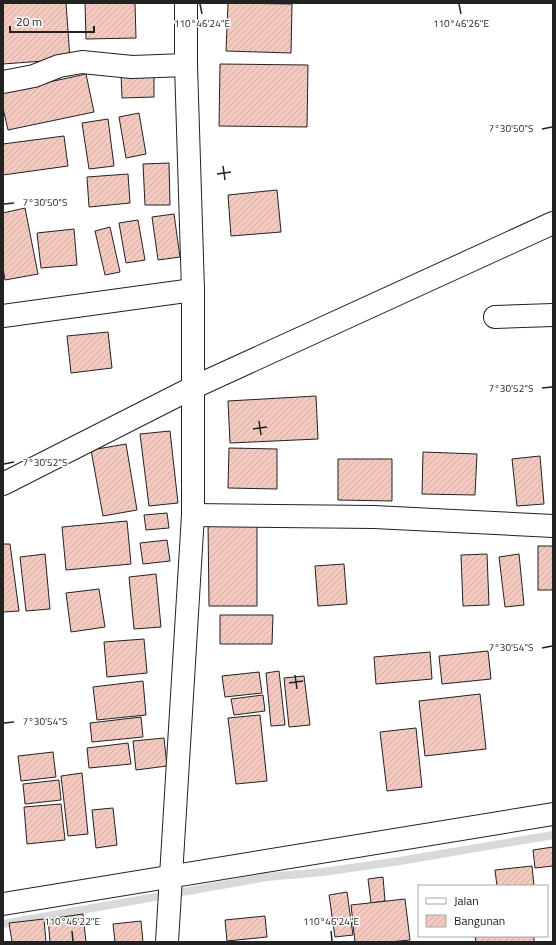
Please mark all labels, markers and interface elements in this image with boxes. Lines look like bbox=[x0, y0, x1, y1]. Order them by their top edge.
scale bar bbox=[10, 8, 94, 34]
text: 20 m bbox=[16, 12, 42, 31]
text: 110°46'24"E bbox=[174, 16, 231, 31]
text: 110°46'26"E bbox=[433, 16, 490, 31]
text: 7°30'50"S bbox=[489, 121, 533, 136]
text: 7°30'50"S bbox=[23, 195, 67, 210]
text: 7°30'52"S bbox=[489, 381, 533, 396]
text: 7°30'52"S bbox=[23, 455, 67, 470]
text: 7°30'54"S bbox=[489, 640, 533, 655]
text: 7°30'54"S bbox=[23, 714, 67, 729]
legend bbox=[418, 885, 548, 937]
text: Jalan bbox=[454, 891, 479, 910]
text: Bangunan bbox=[454, 911, 505, 930]
text: 110°46'22"E bbox=[44, 914, 101, 929]
text: 110°46'24"E bbox=[303, 914, 360, 929]

